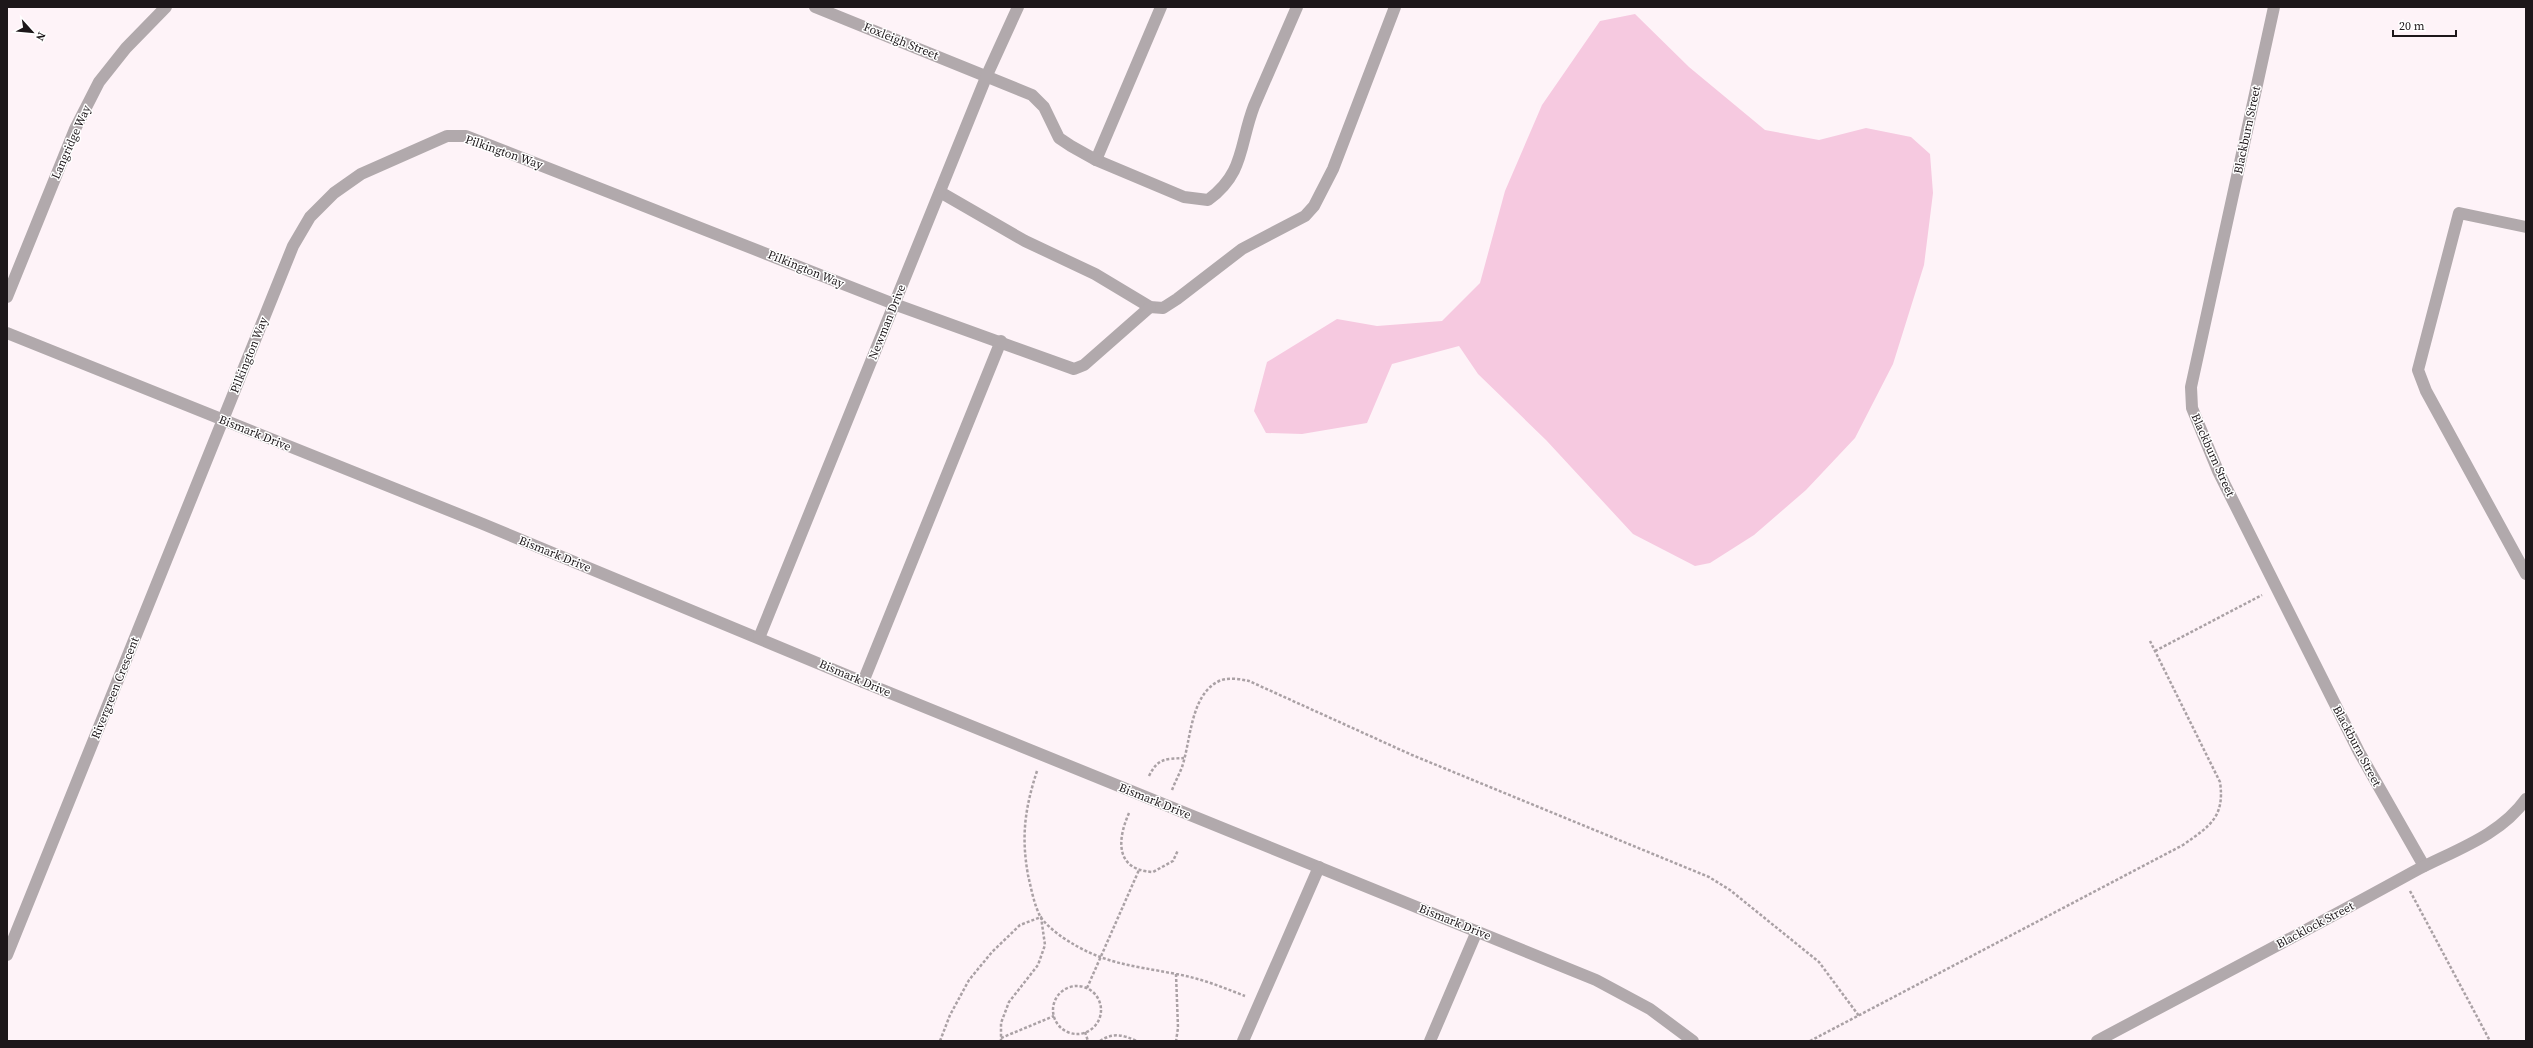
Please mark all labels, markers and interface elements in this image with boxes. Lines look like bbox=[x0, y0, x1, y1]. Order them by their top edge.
north arrow bbox=[12, 12, 52, 52]
scale bar bbox=[2393, 12, 2456, 38]
text: 20 m bbox=[2399, 18, 2425, 34]
street label: Foxleigh Street bbox=[861, 19, 941, 63]
text: N bbox=[32, 29, 49, 43]
street label: Blackburn Street bbox=[2230, 85, 2264, 175]
street label: Langridge Way bbox=[48, 102, 95, 182]
street label: Pilkington Way bbox=[463, 131, 546, 173]
street label: Pilkington Way bbox=[765, 246, 847, 292]
street label: Newman Drive bbox=[865, 282, 909, 362]
street label: Pilkington Way bbox=[226, 314, 272, 396]
street label: Bismark Drive bbox=[217, 411, 293, 455]
street label: Blackburn Street bbox=[2188, 411, 2238, 499]
street label: Bismark Drive bbox=[517, 532, 593, 576]
street label: Rivergreen Crescent bbox=[87, 635, 143, 741]
street label: Bismark Drive bbox=[817, 656, 893, 700]
street label: Blackburn Street bbox=[2329, 703, 2385, 789]
street label: Bismark Drive bbox=[1117, 779, 1193, 823]
street label: Blacklock Street bbox=[2273, 898, 2357, 952]
street label: Bismark Drive bbox=[1417, 900, 1493, 944]

